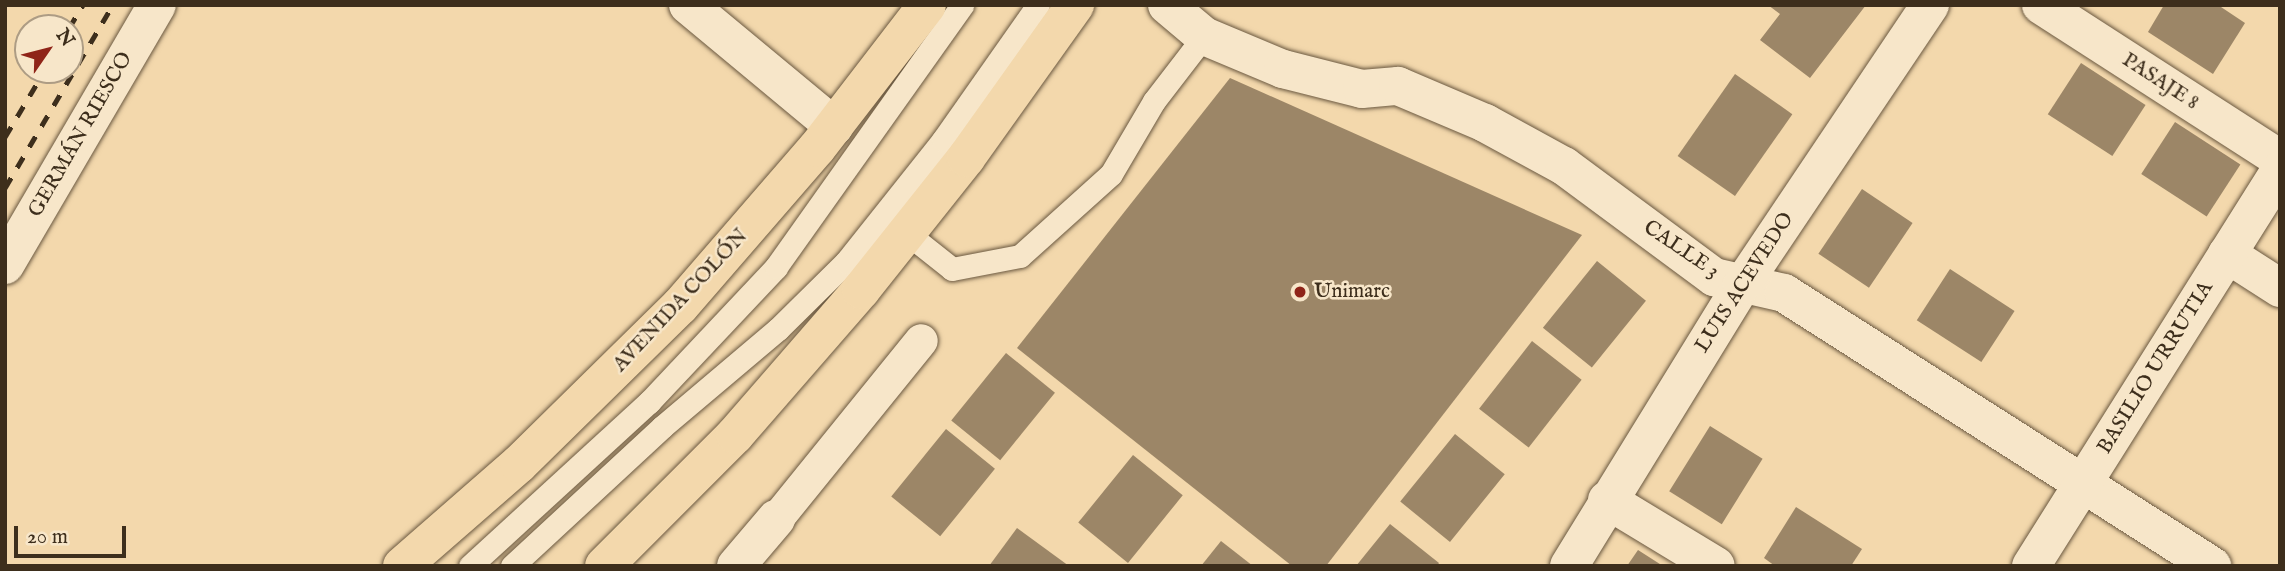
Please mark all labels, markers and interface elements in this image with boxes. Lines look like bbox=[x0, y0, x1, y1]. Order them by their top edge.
north arrow bbox=[14, 14, 84, 84]
text: N bbox=[50, 24, 79, 52]
street label: GERMÁN RIESCO bbox=[23, 48, 139, 222]
street label: PASAJE 8 bbox=[2117, 48, 2203, 116]
street label: LUIS ACEVEDO bbox=[1690, 208, 1800, 358]
street label: CALLE 3 bbox=[1638, 216, 1724, 284]
street label: AVENIDA COLÓN bbox=[608, 224, 754, 378]
street label: BASILIO URRUTIA bbox=[2093, 277, 2219, 459]
place label: Unimarc bbox=[1314, 279, 1390, 305]
marker: Unimarc bbox=[1292, 284, 1308, 300]
scale bar bbox=[18, 512, 130, 556]
text: 20 m bbox=[27, 524, 68, 551]

